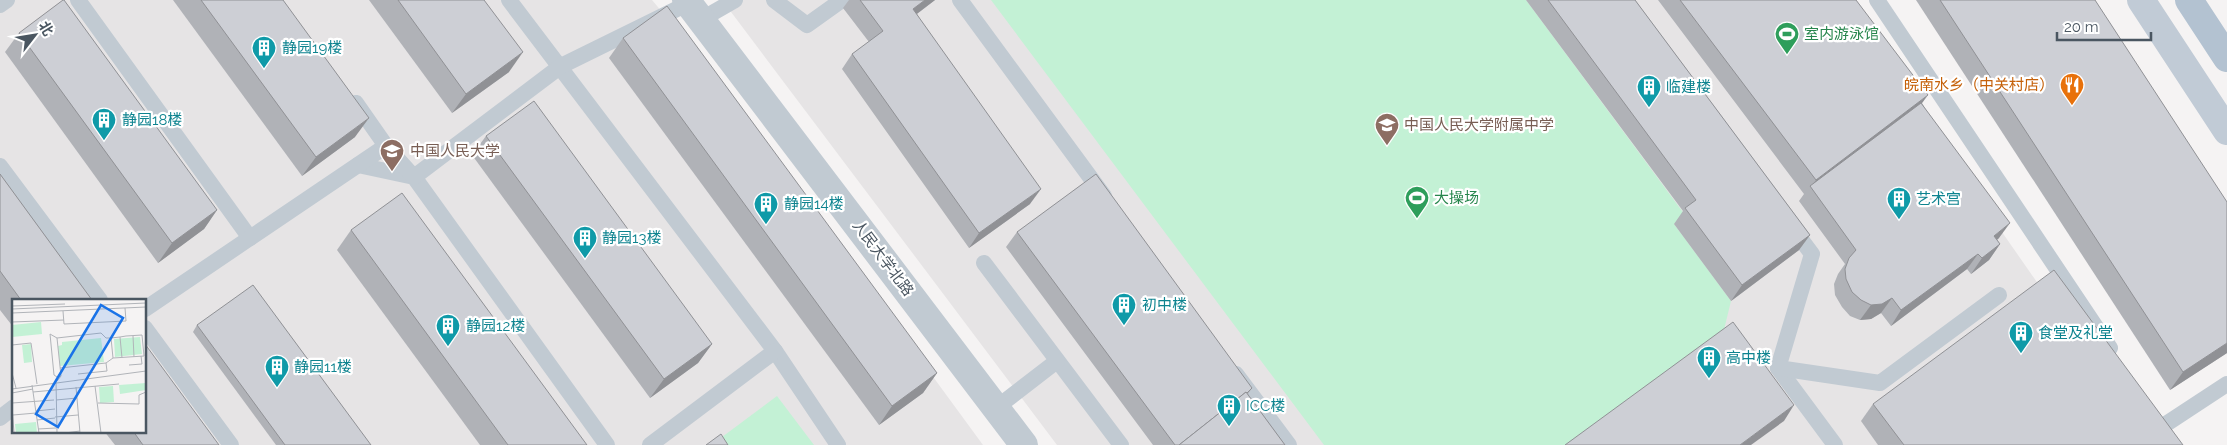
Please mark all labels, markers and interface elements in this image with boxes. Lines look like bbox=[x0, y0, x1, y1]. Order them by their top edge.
north arrow bbox=[10, 10, 60, 60]
scale bar bbox=[2057, 10, 2151, 42]
text: 北 bbox=[36, 18, 57, 38]
text: 20 m bbox=[2064, 18, 2099, 36]
sports icon: 室内游泳馆 bbox=[1774, 21, 1800, 55]
place label: 室内游泳馆 bbox=[1804, 25, 1879, 43]
building icon: 静园19楼 bbox=[251, 35, 277, 69]
place label: 静园19楼 bbox=[282, 39, 342, 57]
restaurant icon: 皖南水乡（中关村店） bbox=[2059, 72, 2085, 106]
building icon: 临建楼 bbox=[1636, 74, 1662, 108]
place label: 皖南水乡（中关村店） bbox=[1904, 76, 2054, 94]
place label: 临建楼 bbox=[1666, 78, 1711, 96]
building icon: 静园18楼 bbox=[91, 107, 117, 141]
place label: 静园18楼 bbox=[122, 111, 182, 129]
school or university icon: 中国人民大学附属中学 bbox=[1374, 112, 1400, 146]
place label: 中国人民大学附属中学 bbox=[1404, 116, 1554, 134]
school or university icon: 中国人民大学 bbox=[379, 138, 405, 172]
place label: 中国人民大学 bbox=[410, 142, 500, 160]
sports icon: 大操场 bbox=[1404, 185, 1430, 219]
building icon: 艺术宫 bbox=[1886, 186, 1912, 220]
place label: 大操场 bbox=[1434, 189, 1479, 207]
place label: 艺术宫 bbox=[1916, 190, 1961, 208]
building icon: 静园14楼 bbox=[753, 191, 779, 225]
place label: 静园14楼 bbox=[784, 195, 844, 213]
street label: 人民大学北路 bbox=[849, 217, 917, 299]
building icon: 静园13楼 bbox=[572, 225, 598, 259]
place label: 静园13楼 bbox=[602, 229, 661, 247]
building icon: 初中楼 bbox=[1111, 292, 1137, 326]
place label: 初中楼 bbox=[1142, 296, 1187, 314]
inset map bbox=[12, 299, 146, 432]
building icon: 静园12楼 bbox=[435, 313, 461, 347]
place label: 静园12楼 bbox=[466, 317, 525, 335]
building icon: 食堂及礼堂 bbox=[2008, 320, 2034, 354]
place label: 食堂及礼堂 bbox=[2038, 324, 2113, 342]
building icon: 高中楼 bbox=[1696, 345, 1722, 379]
place label: 高中楼 bbox=[1726, 349, 1771, 367]
building icon: 静园11楼 bbox=[264, 354, 290, 388]
place label: 静园11楼 bbox=[294, 358, 352, 376]
building icon: ICC楼 bbox=[1216, 393, 1242, 427]
place label: ICC楼 bbox=[1246, 397, 1285, 415]

